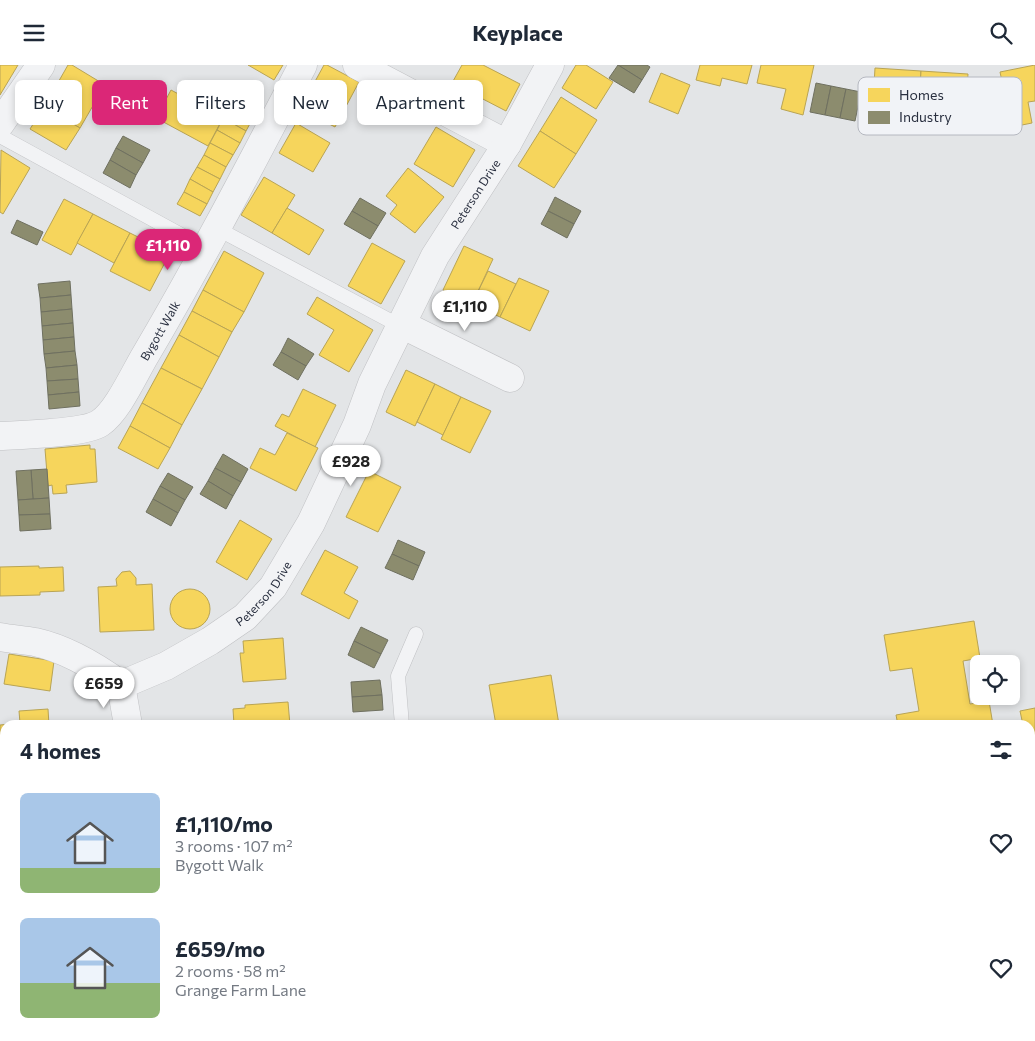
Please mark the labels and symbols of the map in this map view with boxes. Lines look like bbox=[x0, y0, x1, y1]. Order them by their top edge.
legend bbox=[858, 77, 1022, 135]
text: Homes bbox=[899, 86, 944, 103]
text: Industry bbox=[899, 108, 952, 125]
street label: Peterson Drive bbox=[447, 156, 503, 231]
pin: £1,110 bbox=[127, 229, 209, 271]
pin: £1,110 bbox=[424, 289, 506, 332]
street label: Bygott Walk bbox=[137, 298, 183, 363]
pin: £928 bbox=[321, 445, 381, 487]
street label: Peterson Drive bbox=[233, 558, 294, 629]
pin: £659 bbox=[74, 667, 134, 709]

